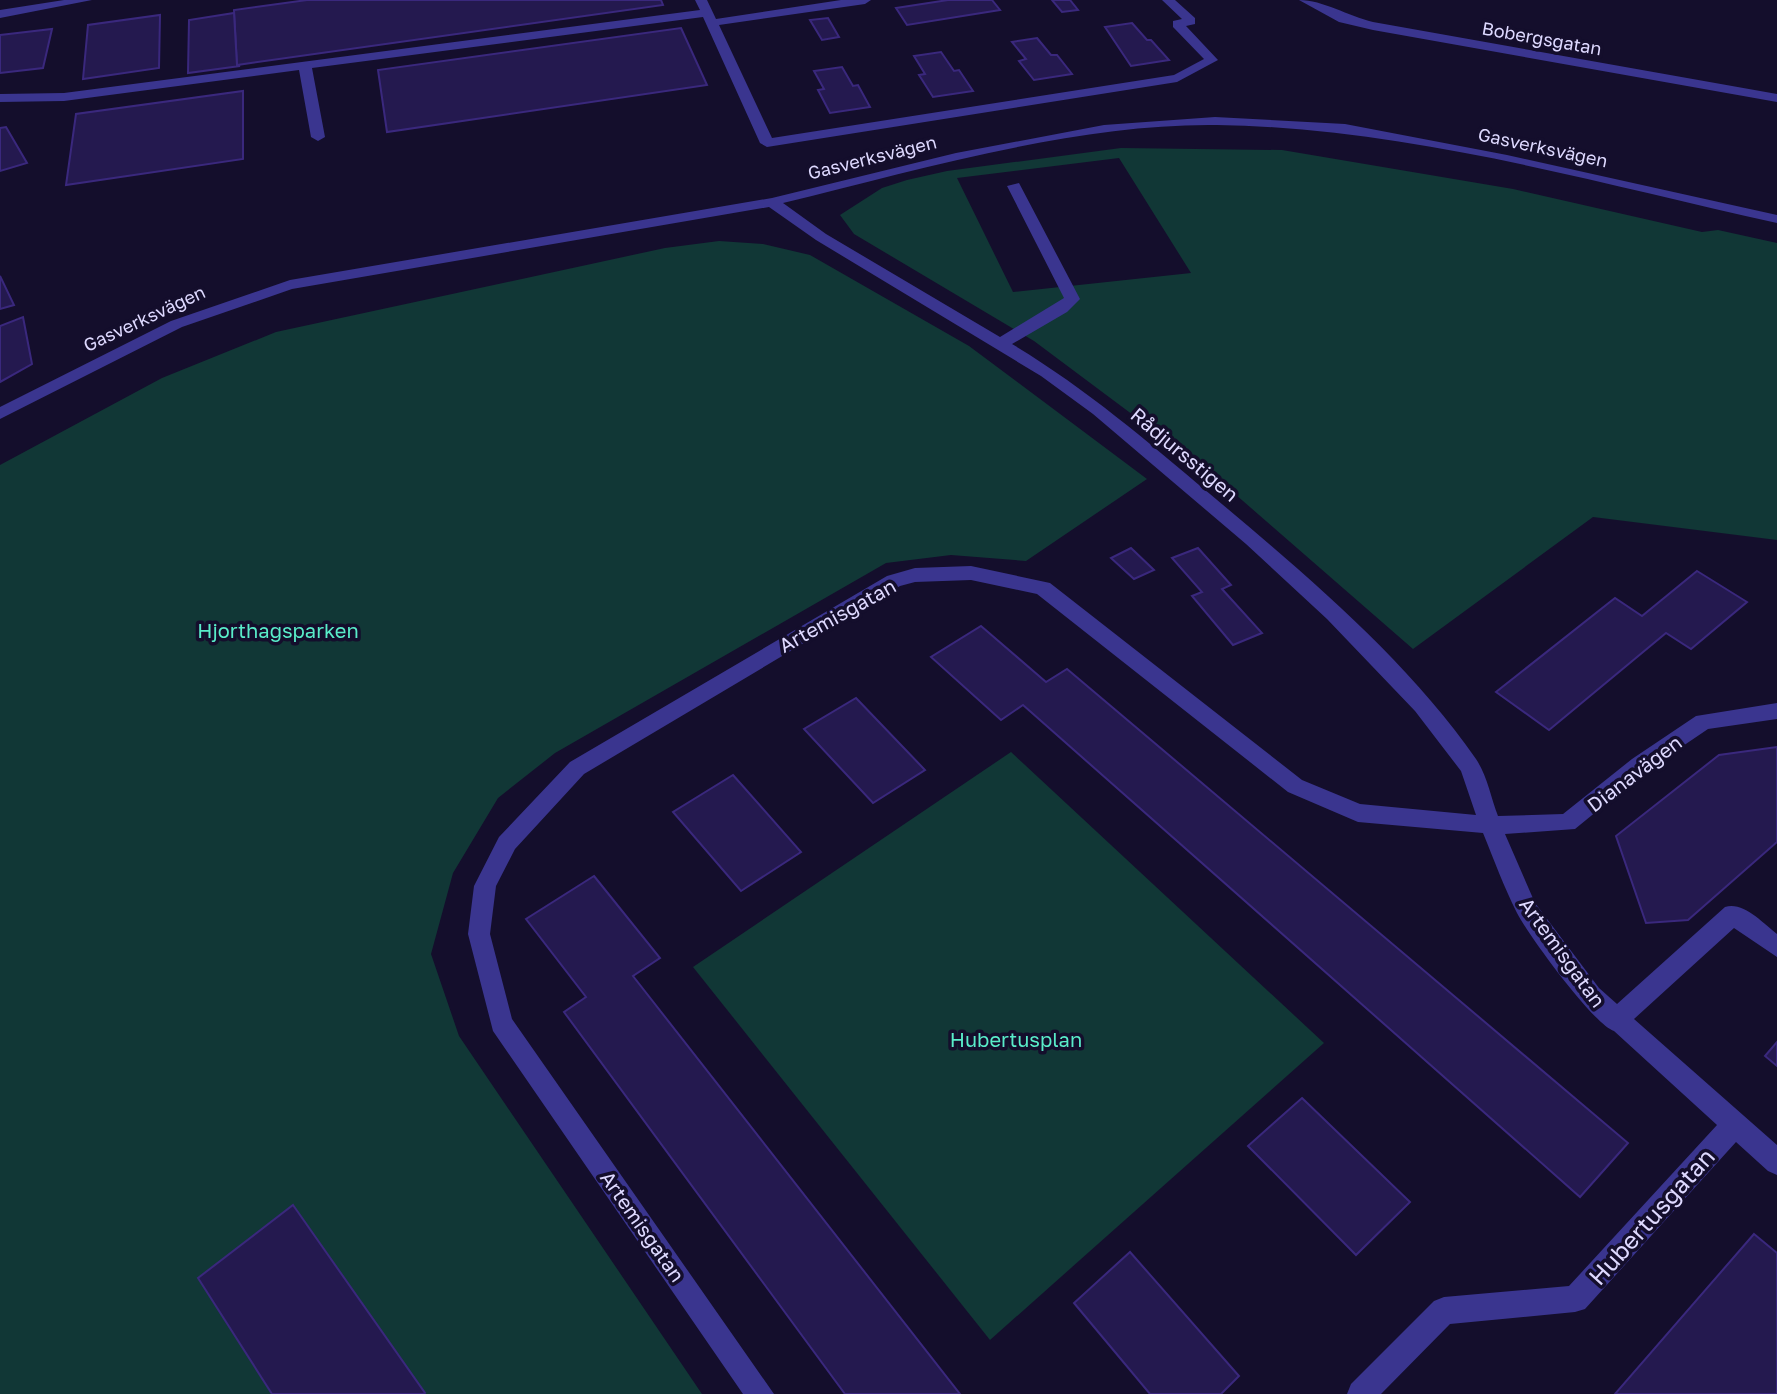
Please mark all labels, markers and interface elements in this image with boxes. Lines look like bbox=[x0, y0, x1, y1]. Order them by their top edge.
street label: Bobergsgatan bbox=[1480, 17, 1604, 59]
street label: Gasverksvägen bbox=[1476, 123, 1610, 171]
street label: Gasverksvägen bbox=[805, 130, 939, 184]
street label: Gasverksvägen bbox=[80, 280, 208, 356]
street label: Rådjursstigen bbox=[1126, 402, 1244, 506]
street label: Artemisgatan bbox=[774, 573, 900, 657]
park label: Hjorthagsparken bbox=[197, 618, 359, 642]
street label: Dianavägen bbox=[1582, 730, 1686, 816]
street label: Artemisgatan bbox=[1515, 892, 1611, 1012]
park label: Hubertusplan bbox=[950, 1027, 1082, 1051]
street label: Hubertusgatan bbox=[1582, 1142, 1720, 1290]
street label: Artemisgatan bbox=[596, 1166, 690, 1286]

